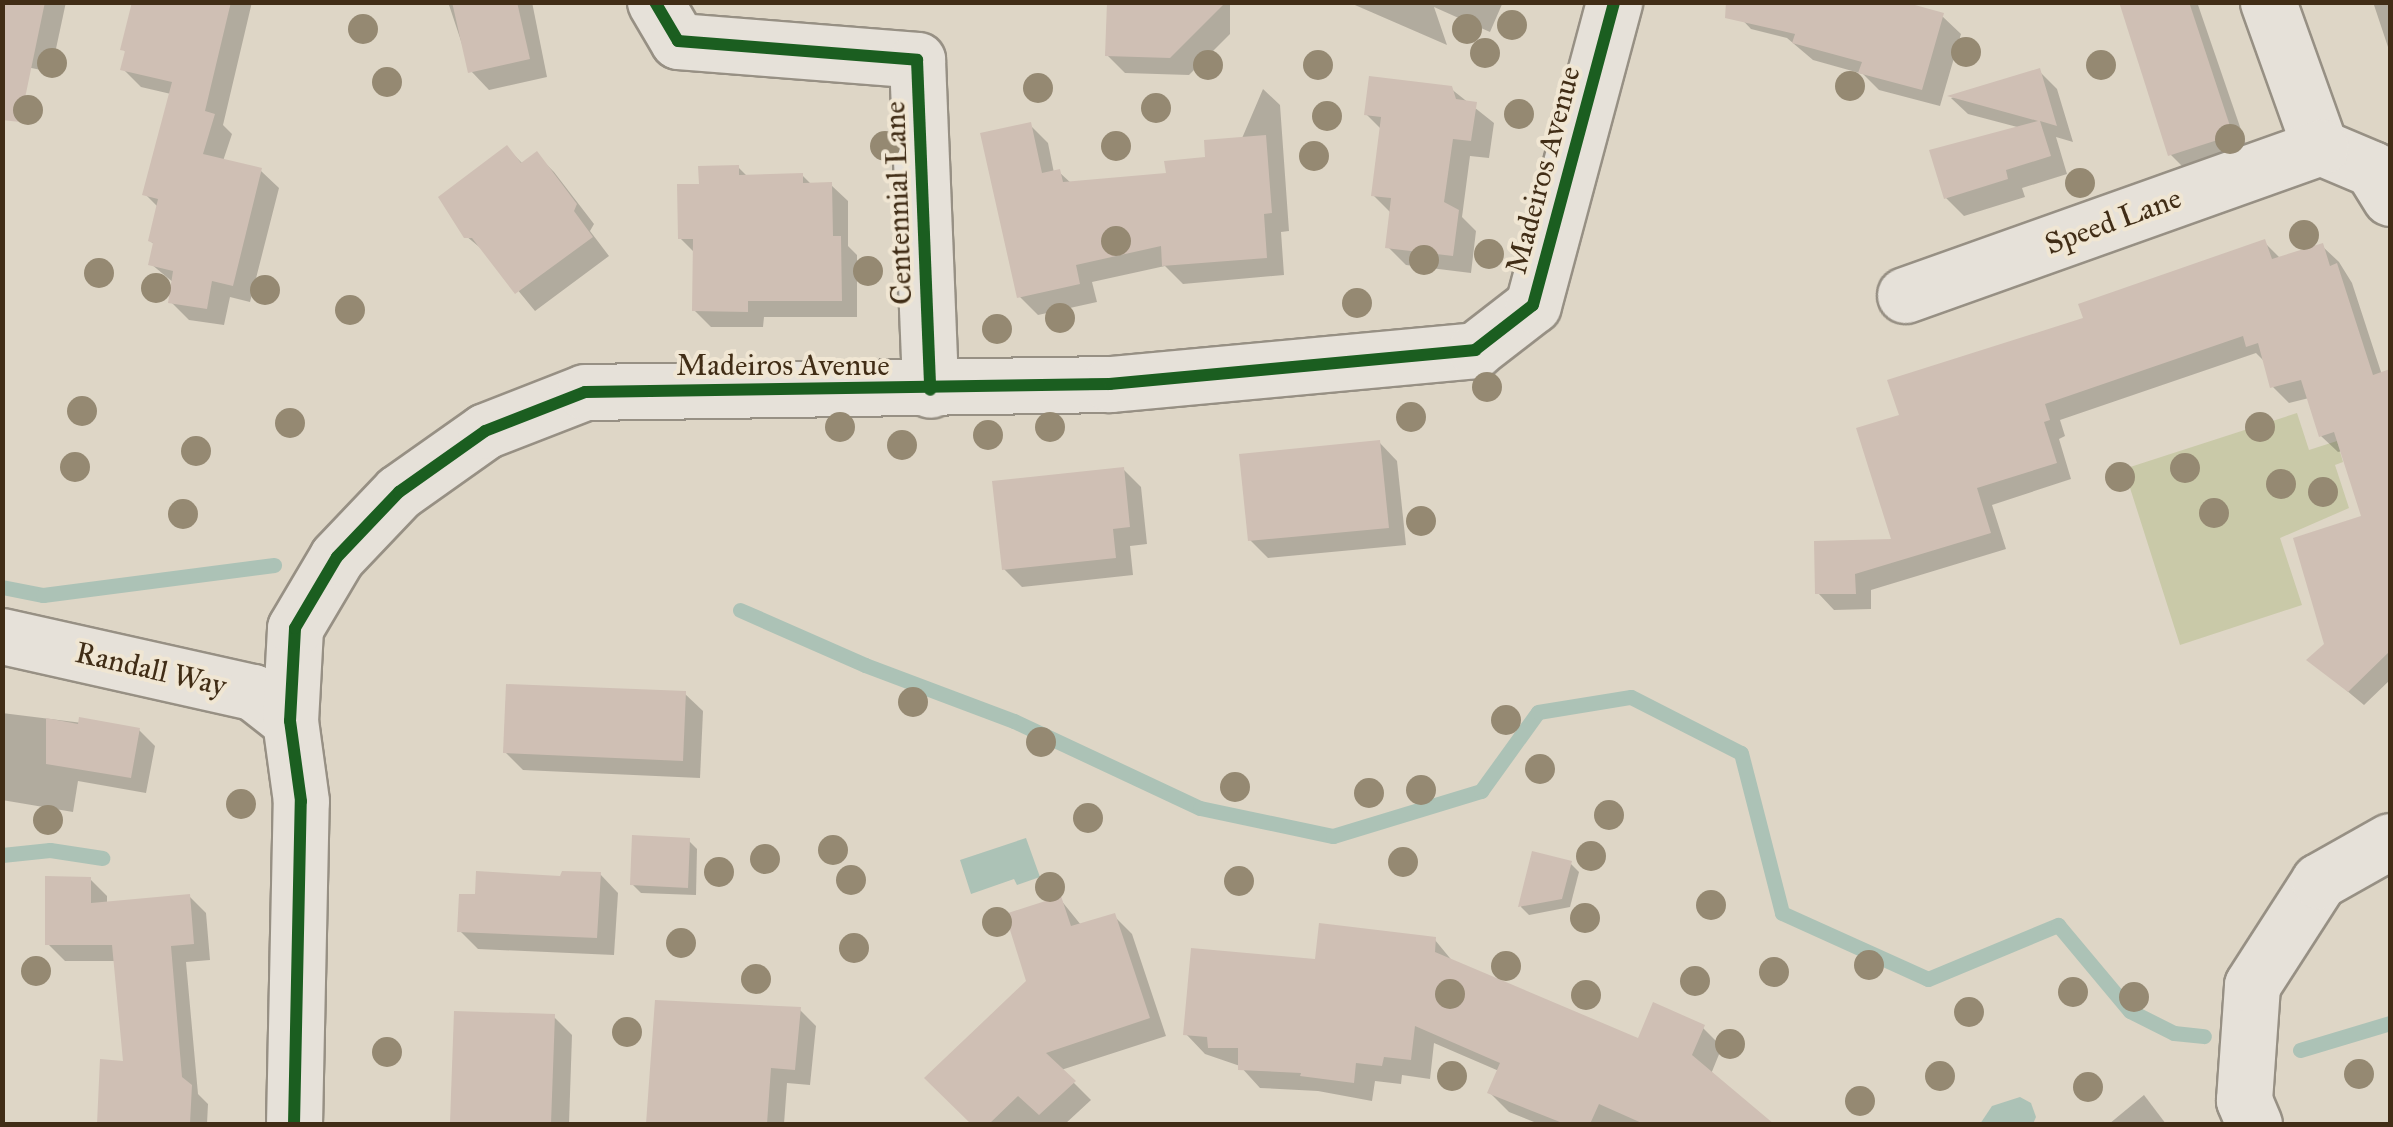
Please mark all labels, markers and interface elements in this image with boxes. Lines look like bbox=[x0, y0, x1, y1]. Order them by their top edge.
street label: Madeiros Avenue bbox=[1498, 62, 1588, 278]
street label: Centennial Lane bbox=[876, 101, 920, 305]
street label: Speed Lane bbox=[2040, 180, 2186, 262]
street label: Madeiros Avenue bbox=[676, 347, 890, 383]
street label: Randall Way bbox=[72, 634, 230, 704]

